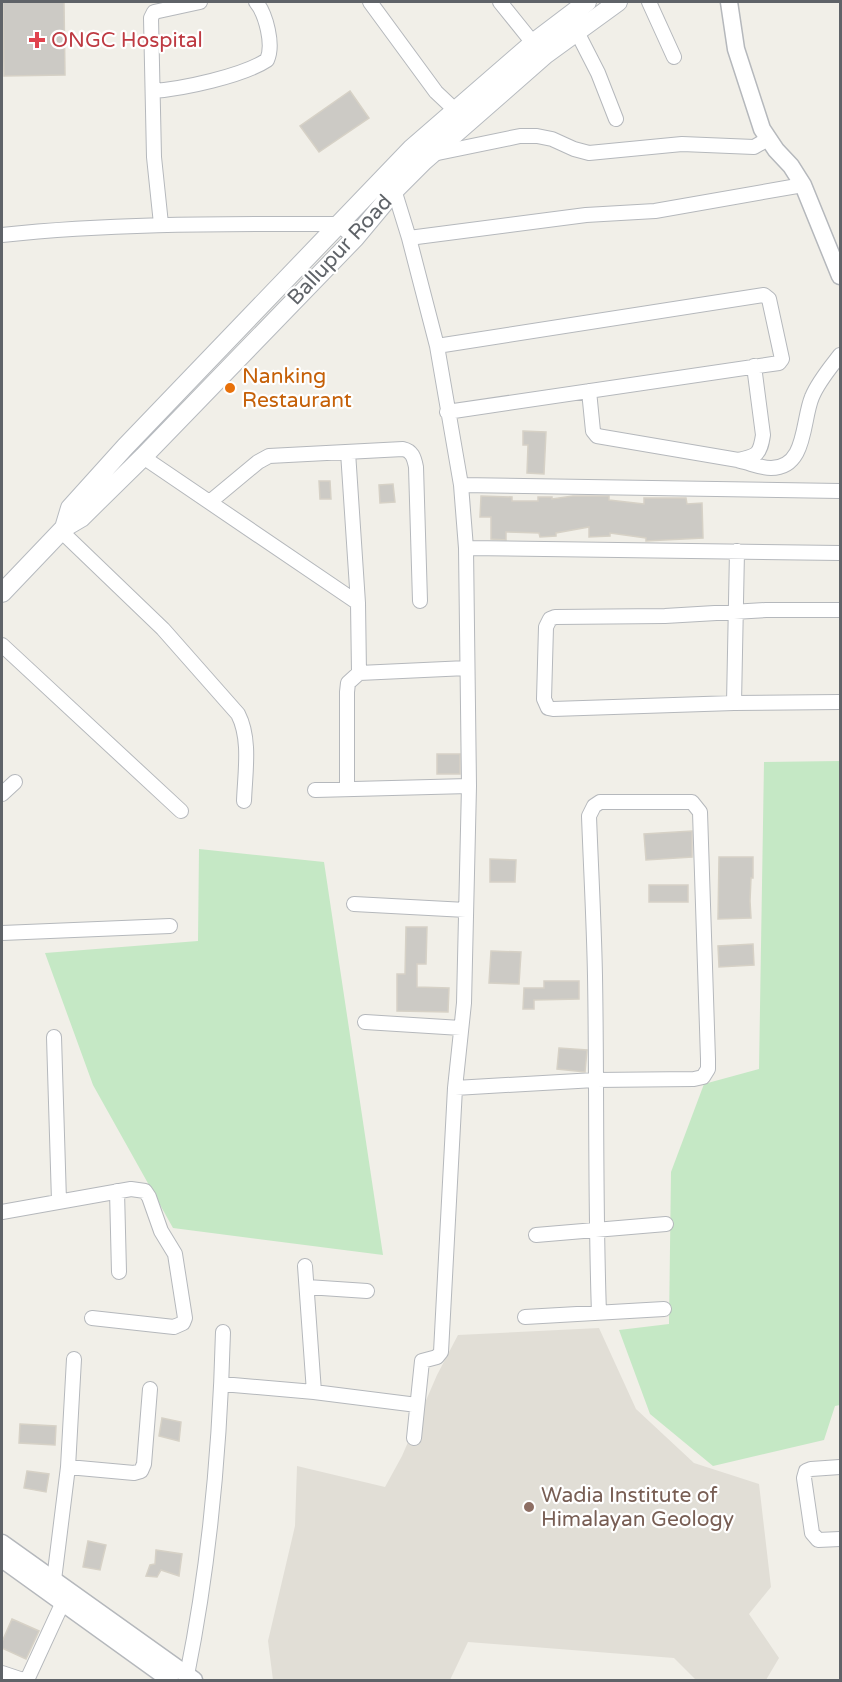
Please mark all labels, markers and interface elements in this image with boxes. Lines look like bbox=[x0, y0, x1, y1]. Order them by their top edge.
place label: ONGC Hospital bbox=[51, 28, 203, 53]
marker: ONGC Hospital bbox=[28, 31, 46, 49]
street label: Ballupur Road bbox=[282, 190, 398, 310]
place label: Nanking Restaurant bbox=[242, 364, 352, 413]
marker: Nanking Restaurant bbox=[223, 381, 237, 395]
place label: Wadia Institute of Himalayan Geology bbox=[541, 1483, 734, 1532]
marker: Wadia Institute of Himalayan Geology bbox=[522, 1500, 536, 1514]

